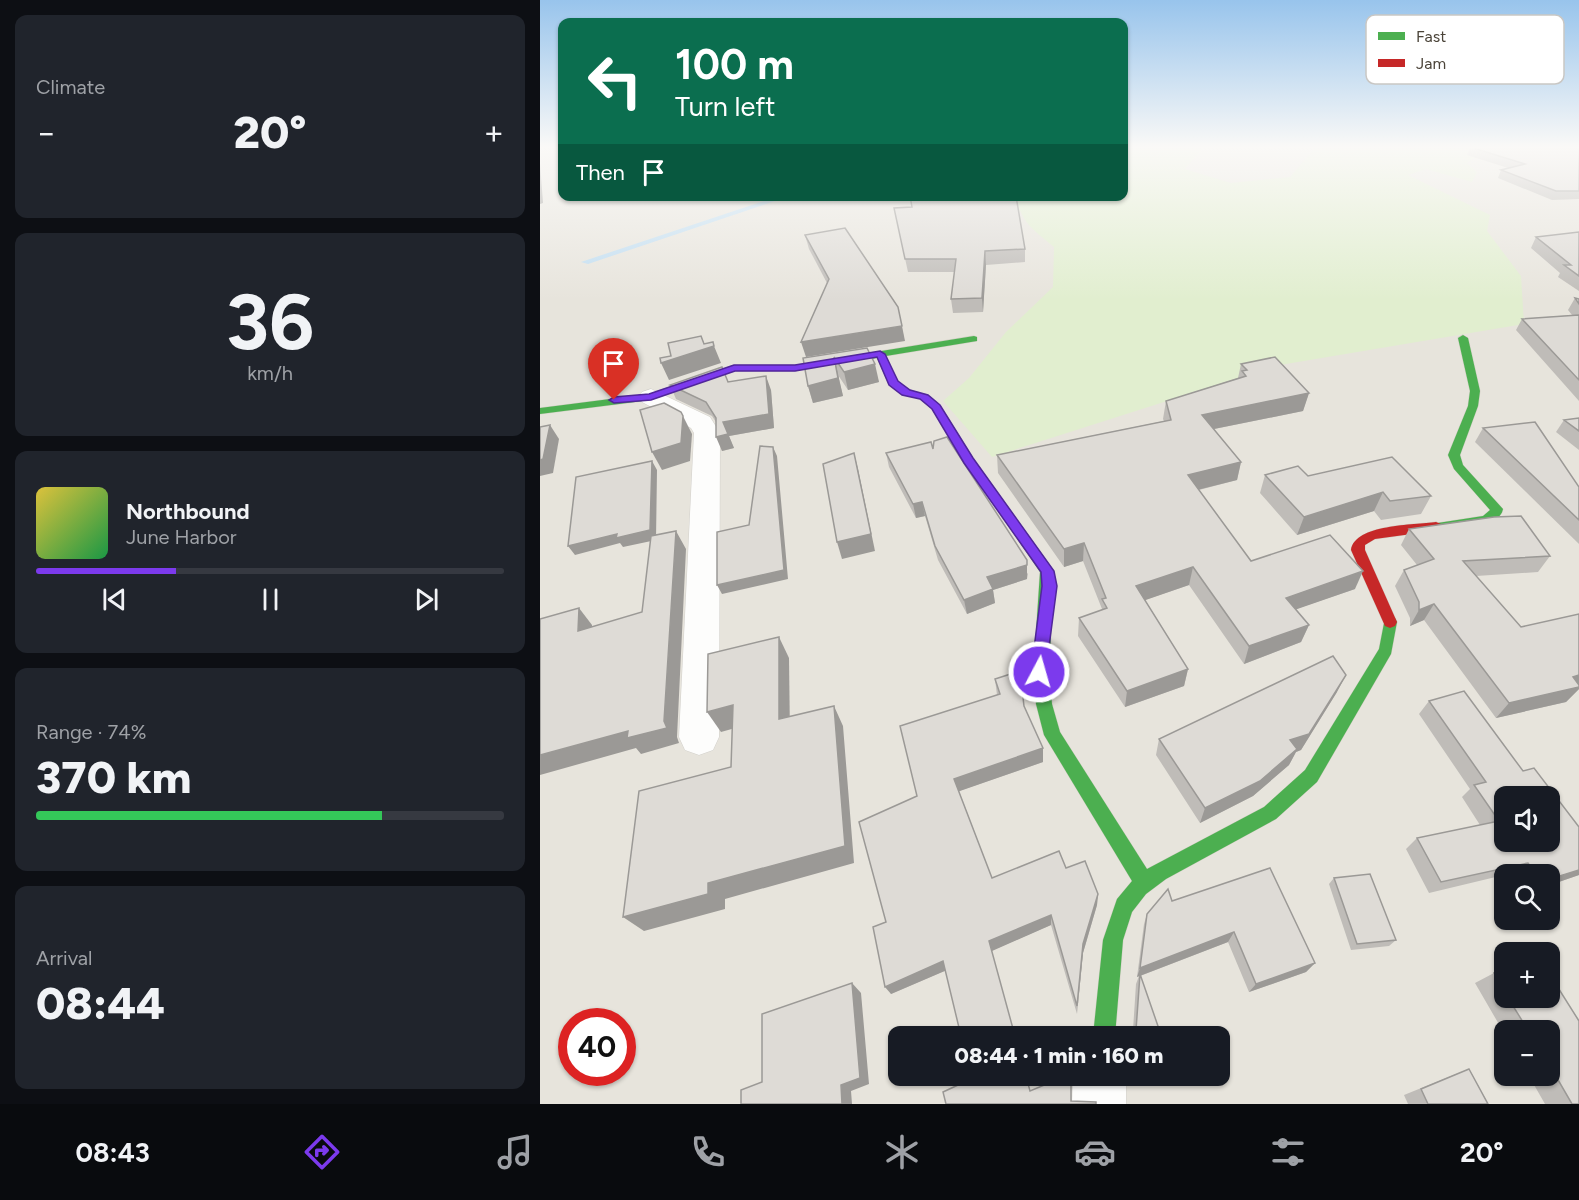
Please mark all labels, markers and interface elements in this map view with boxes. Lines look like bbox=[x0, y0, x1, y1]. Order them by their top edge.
legend bbox=[1366, 15, 1564, 84]
text: Fast bbox=[1416, 27, 1446, 46]
text: 100 m bbox=[675, 39, 794, 90]
icon: left bbox=[576, 42, 654, 120]
text: Jam bbox=[1416, 54, 1446, 73]
text: Climate bbox=[36, 75, 105, 99]
text: Turn left bbox=[675, 90, 775, 123]
text: 20° bbox=[233, 105, 307, 159]
text: − bbox=[36, 113, 57, 152]
text: + bbox=[483, 113, 504, 152]
icon: arrive bbox=[637, 156, 670, 189]
text: Then bbox=[576, 159, 625, 186]
text: 36 bbox=[226, 275, 314, 369]
pin bbox=[588, 338, 639, 400]
icon: arrive bbox=[597, 347, 630, 380]
text: km/h bbox=[247, 361, 293, 385]
text: Northbound bbox=[126, 498, 250, 525]
text: June Harbor bbox=[126, 525, 237, 549]
icon: previous bbox=[98, 583, 131, 616]
icon: pause bbox=[254, 583, 287, 616]
icon: next bbox=[410, 583, 443, 616]
position arrow bbox=[1007, 640, 1071, 704]
text: Range · 74% bbox=[36, 720, 146, 744]
text: 370 km bbox=[36, 750, 191, 804]
map controls bbox=[1494, 786, 1560, 1086]
button: sound bbox=[1494, 786, 1560, 852]
button: search bbox=[1494, 864, 1560, 930]
button: + bbox=[1494, 942, 1560, 1008]
text: Arrival bbox=[36, 946, 92, 970]
text: 08:44 bbox=[36, 976, 165, 1030]
speed limit sign: 40 bbox=[558, 1008, 636, 1086]
button: − bbox=[1494, 1020, 1560, 1086]
text: 08:44 · 1 min · 160 m bbox=[955, 1042, 1163, 1069]
icon: directions bbox=[301, 1131, 343, 1173]
icon: music bbox=[494, 1131, 536, 1173]
icon: phone bbox=[687, 1131, 729, 1173]
icon: climate bbox=[881, 1131, 923, 1173]
icon: car bbox=[1074, 1131, 1116, 1173]
icon: filters bbox=[1267, 1131, 1309, 1173]
text: 08:43 bbox=[76, 1136, 150, 1169]
text: 20° bbox=[1460, 1136, 1503, 1169]

